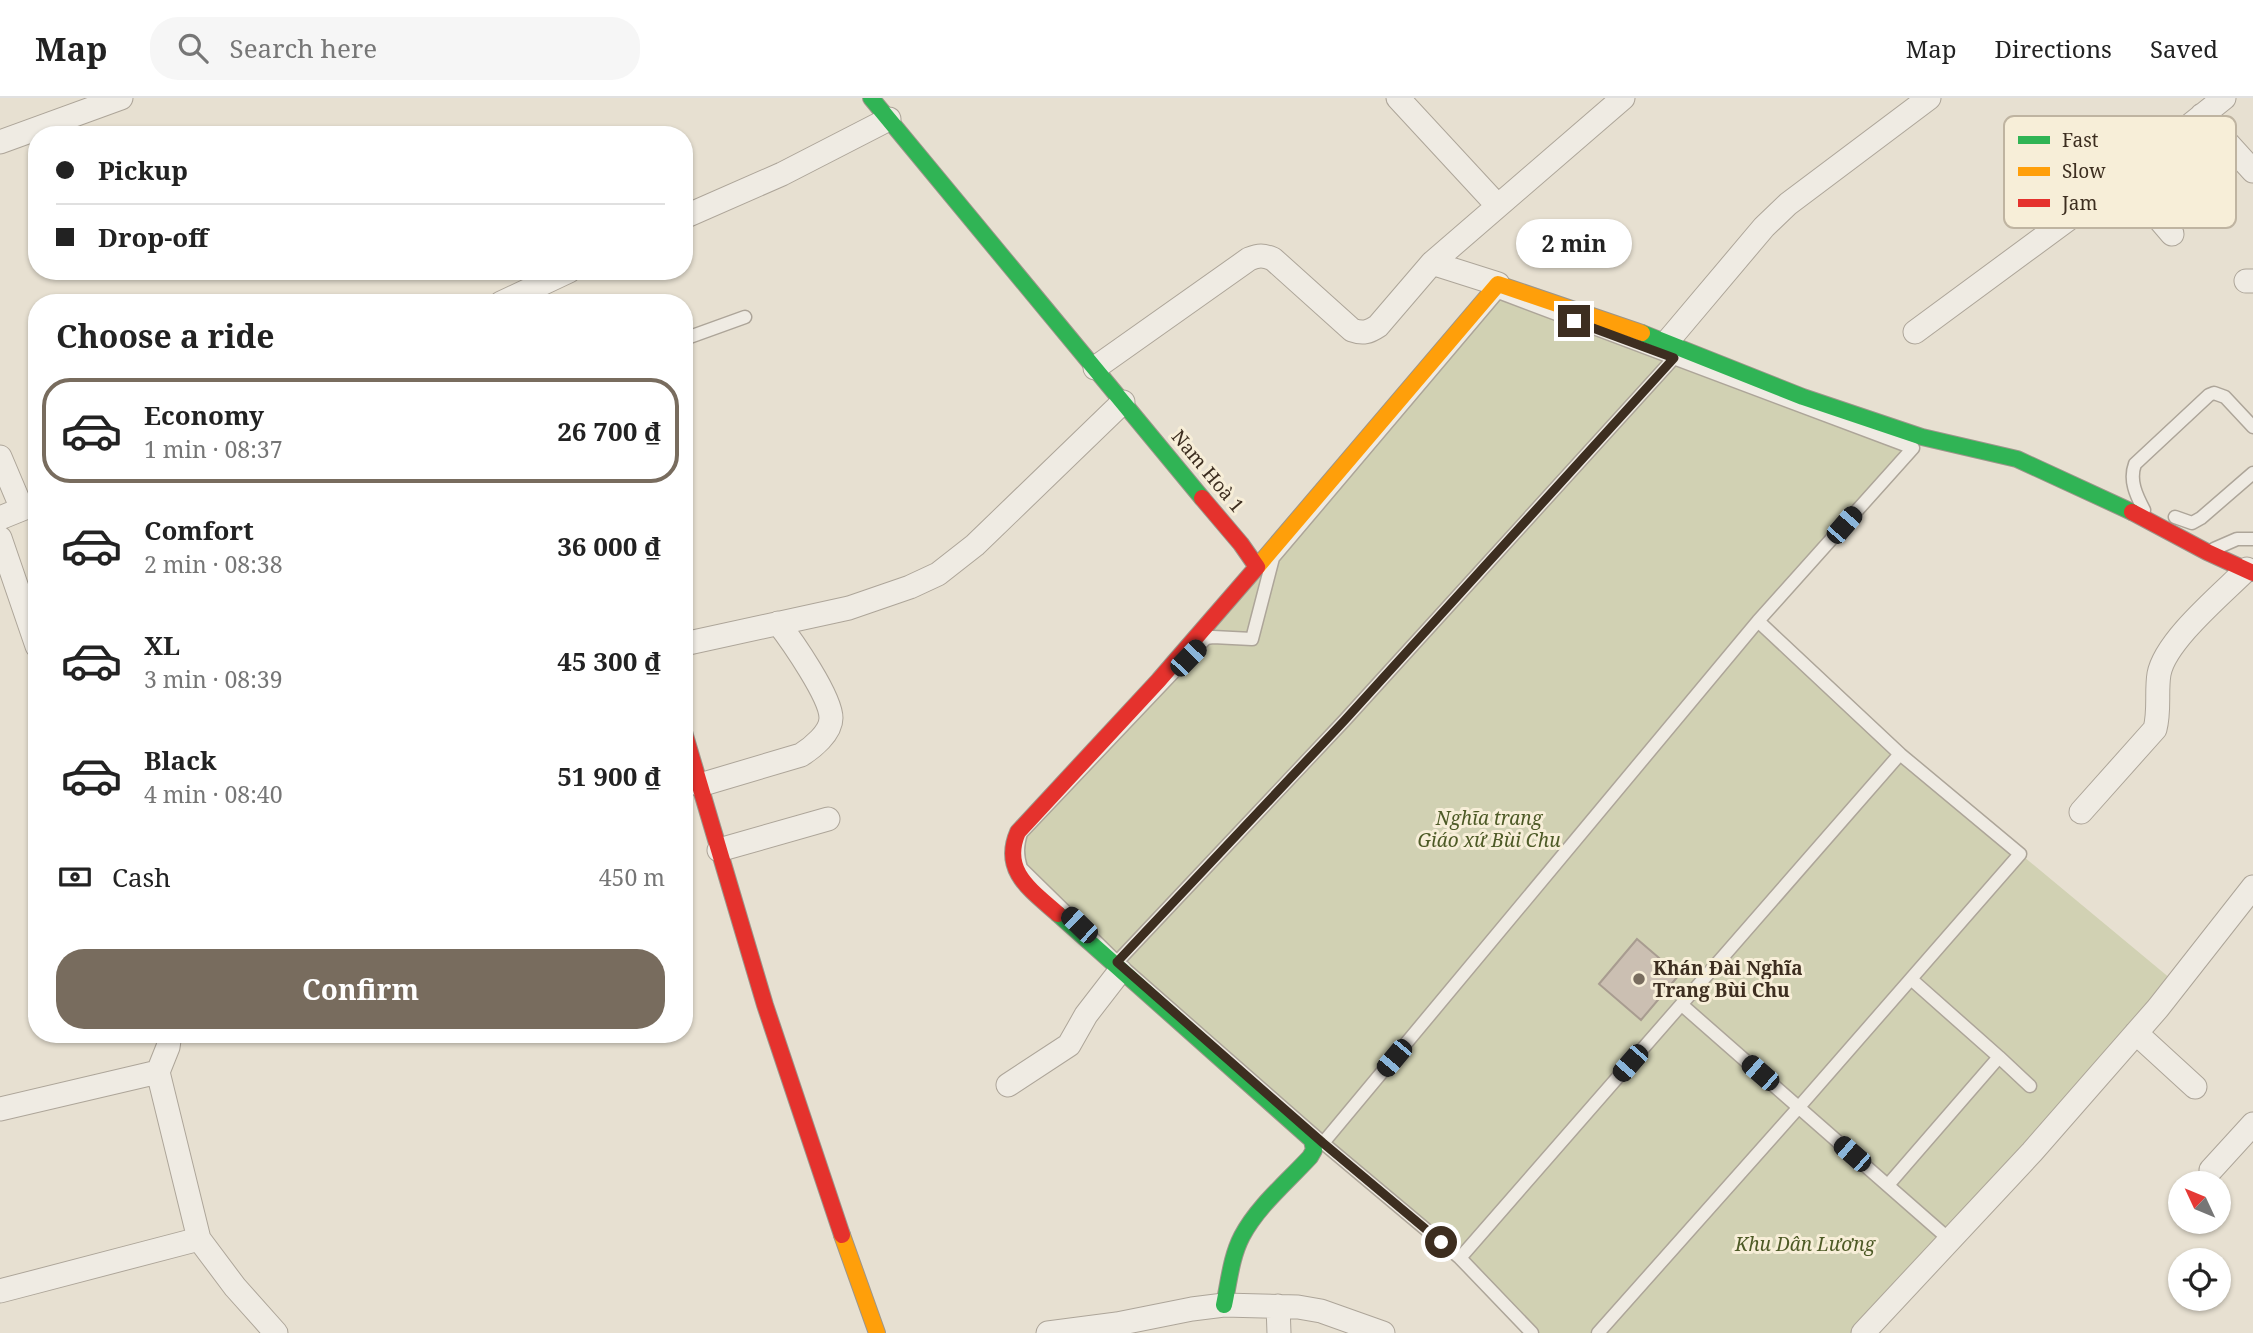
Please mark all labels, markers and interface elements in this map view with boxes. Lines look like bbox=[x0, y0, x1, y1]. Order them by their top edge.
search box bbox=[150, 17, 640, 80]
text: Map bbox=[35, 26, 108, 71]
icon: search bbox=[174, 29, 212, 67]
text: Search here bbox=[230, 30, 377, 66]
text: Map bbox=[1906, 32, 1957, 65]
text: Directions bbox=[1995, 32, 2112, 65]
text: Saved bbox=[2150, 32, 2218, 65]
legend bbox=[2004, 116, 2236, 228]
text: Fast bbox=[2062, 127, 2099, 153]
text: Pickup bbox=[98, 152, 188, 188]
text: Slow bbox=[2062, 158, 2106, 184]
text: Jam bbox=[2061, 190, 2097, 216]
text: Drop-off bbox=[98, 219, 208, 255]
callout: 2 min bbox=[1516, 220, 1632, 268]
text: 2 min bbox=[1541, 227, 1607, 259]
route end bbox=[1558, 305, 1590, 337]
text: Choose a ride bbox=[56, 314, 275, 357]
text: Economy bbox=[144, 397, 264, 433]
icon: car bbox=[60, 399, 123, 462]
text: 26 700 ₫ bbox=[557, 413, 661, 449]
street label: Nam Hoà 1 bbox=[1166, 424, 1250, 518]
text: 1 min · 08:37 bbox=[144, 433, 282, 465]
car bbox=[1823, 502, 1866, 548]
text: Comfort bbox=[144, 512, 254, 548]
icon: car bbox=[60, 514, 123, 577]
text: 36 000 ₫ bbox=[557, 528, 661, 564]
text: 2 min · 08:38 bbox=[144, 548, 282, 580]
text: XL bbox=[144, 627, 180, 663]
icon: car bbox=[60, 629, 123, 692]
car bbox=[1166, 636, 1211, 680]
text: 45 300 ₫ bbox=[557, 643, 661, 679]
text: 3 min · 08:39 bbox=[144, 663, 282, 695]
text: Black bbox=[144, 742, 217, 778]
icon: car bbox=[60, 744, 123, 807]
text: 51 900 ₫ bbox=[557, 758, 661, 794]
text: 4 min · 08:40 bbox=[144, 778, 282, 810]
park label: Nghĩa trang Giáo xứ Bùi Chu bbox=[1417, 805, 1561, 853]
icon: cash bbox=[56, 858, 94, 896]
text: Cash bbox=[112, 859, 171, 895]
text: 450 m bbox=[599, 861, 665, 893]
car bbox=[1057, 903, 1102, 947]
button: Confirm bbox=[56, 949, 665, 1029]
place label: Khán Đài Nghĩa Trang Bùi Chu bbox=[1653, 955, 1803, 1003]
marker: Khán Đài Nghĩa Trang Bùi Chu bbox=[1631, 971, 1647, 987]
car bbox=[1373, 1035, 1416, 1081]
car bbox=[1609, 1040, 1652, 1086]
car bbox=[1738, 1051, 1783, 1095]
car bbox=[1830, 1132, 1875, 1176]
north arrow bbox=[2168, 1171, 2231, 1234]
map controls bbox=[2168, 1171, 2231, 1311]
route start bbox=[1425, 1226, 1457, 1258]
park label: Khu Dân Lương bbox=[1734, 1231, 1877, 1257]
button: locate bbox=[2168, 1248, 2231, 1311]

